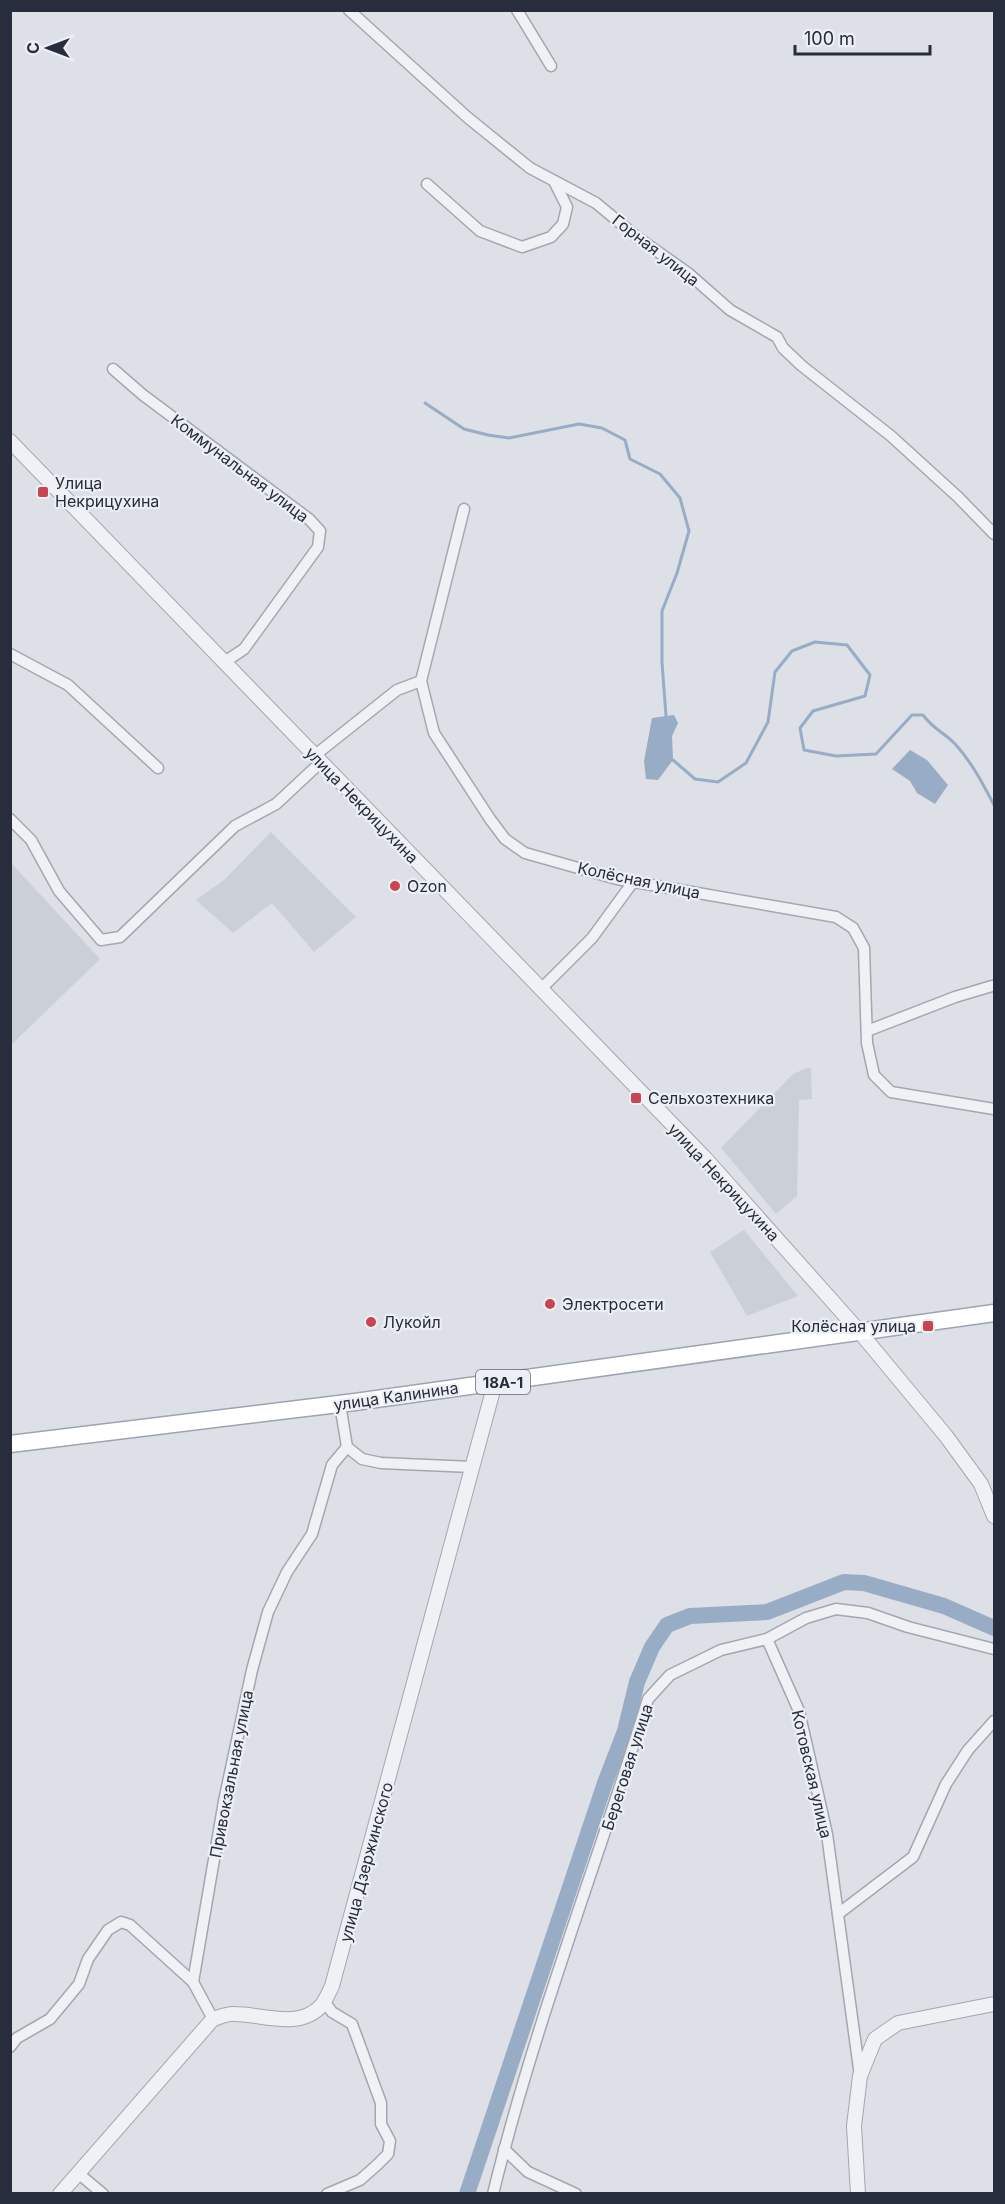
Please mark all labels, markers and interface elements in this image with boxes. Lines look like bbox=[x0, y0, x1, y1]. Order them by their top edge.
north arrow bbox=[18, 18, 78, 78]
scale bar bbox=[795, 18, 930, 56]
text: 100 m bbox=[804, 28, 855, 49]
text: С bbox=[23, 42, 43, 54]
street label: Горная улица bbox=[609, 210, 703, 290]
street label: Коммунальная улица bbox=[167, 410, 313, 526]
place label: Улица Некрицухина bbox=[55, 473, 159, 511]
marker: Улица Некрицухина bbox=[36, 485, 50, 499]
street label: улица Некрицухина bbox=[301, 743, 423, 867]
street label: Колёсная улица bbox=[576, 857, 702, 903]
place label: Ozon bbox=[407, 876, 447, 896]
marker: Ozon bbox=[388, 879, 402, 893]
place label: Сельхозтехника bbox=[648, 1088, 774, 1108]
marker: Сельхозтехника bbox=[629, 1091, 643, 1105]
street label: улица Некрицухина bbox=[664, 1119, 784, 1245]
place label: Электросети bbox=[562, 1294, 664, 1314]
marker: Электросети bbox=[543, 1297, 557, 1311]
place label: Лукойл bbox=[383, 1312, 441, 1332]
marker: Лукойл bbox=[364, 1315, 378, 1329]
place label: Колёсная улица bbox=[791, 1316, 916, 1336]
marker: Колёсная улица bbox=[921, 1319, 935, 1333]
road number: 18А-1 bbox=[476, 1370, 530, 1394]
street label: улица Калинина bbox=[332, 1377, 460, 1415]
street label: Привокзальная улица bbox=[205, 1688, 257, 1860]
street label: Береговая улица bbox=[597, 1701, 657, 1833]
street label: Котовская улица bbox=[788, 1708, 836, 1840]
street label: улица Дзержинского bbox=[335, 1780, 397, 1944]

